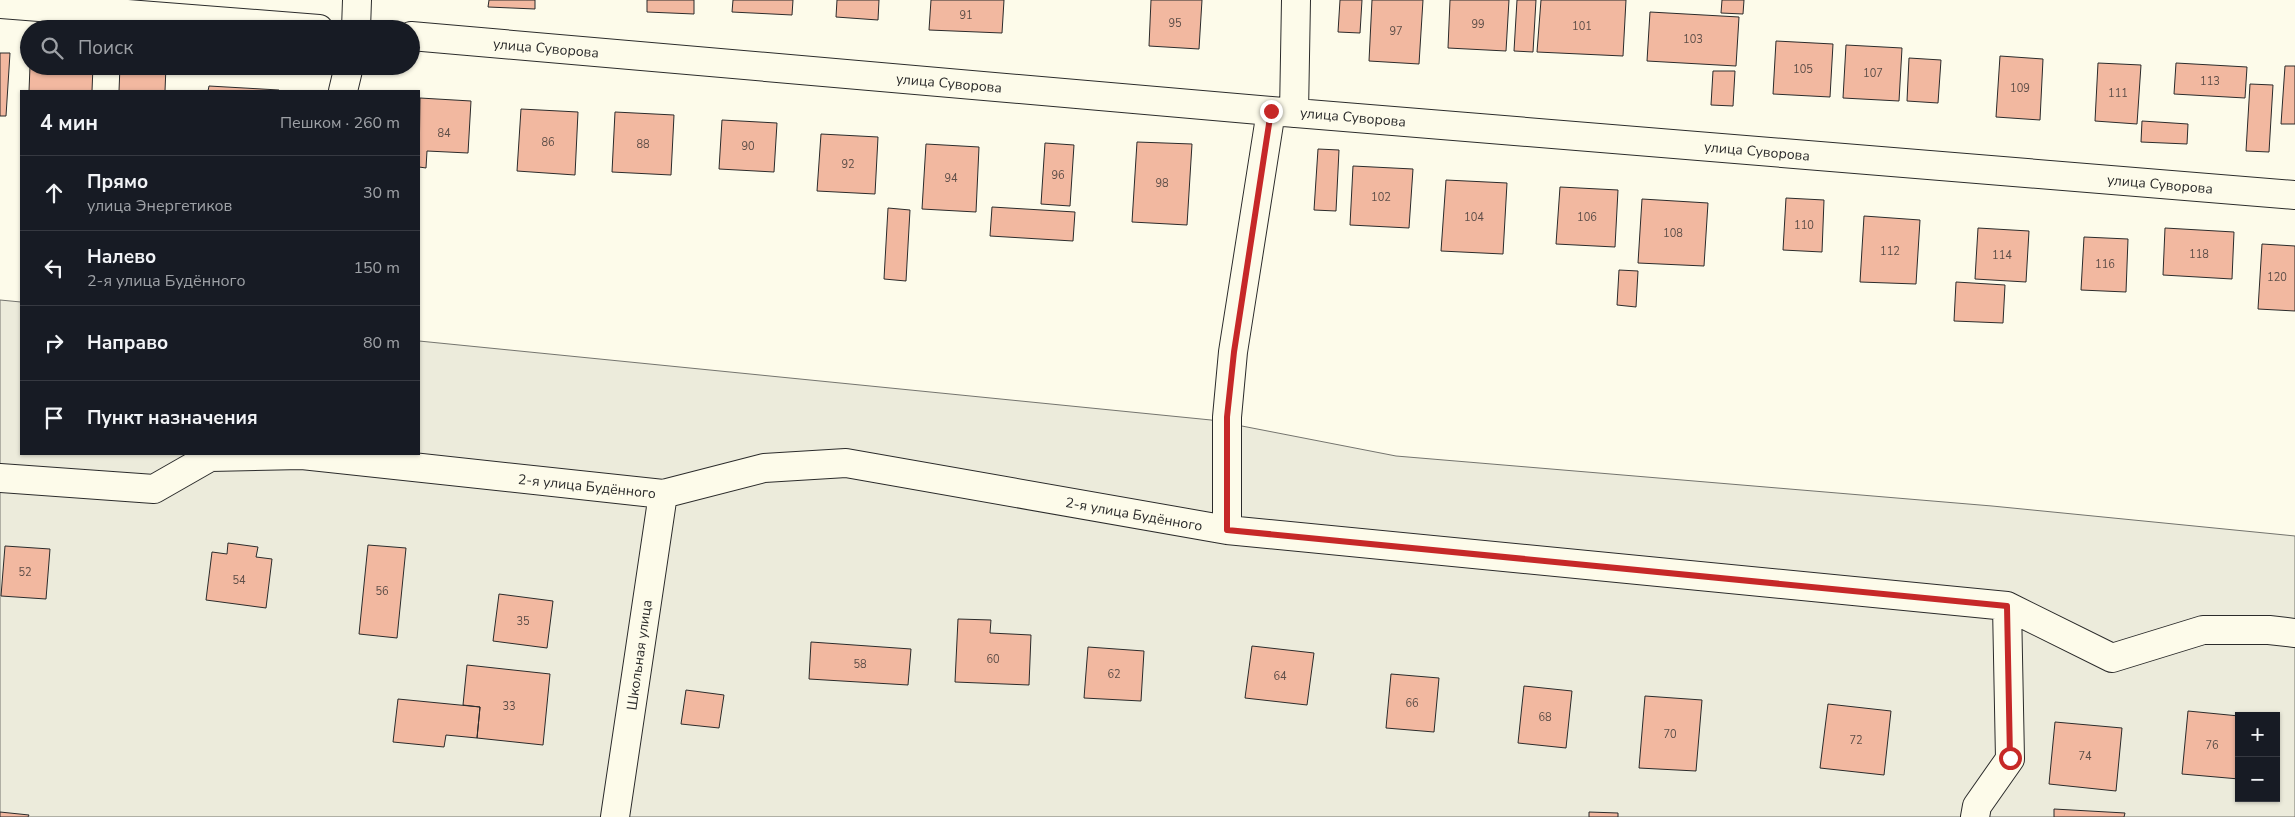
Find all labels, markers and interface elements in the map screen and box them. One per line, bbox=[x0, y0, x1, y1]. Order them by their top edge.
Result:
house number: 91 bbox=[959, 8, 973, 23]
house number: 95 bbox=[1168, 16, 1182, 31]
house number: 99 bbox=[1471, 17, 1485, 32]
house number: 101 bbox=[1572, 19, 1592, 34]
search box bbox=[20, 20, 420, 75]
house number: 97 bbox=[1389, 24, 1403, 39]
house number: 103 bbox=[1683, 32, 1703, 47]
icon: search bbox=[38, 34, 66, 62]
street label: улица Суворова bbox=[492, 34, 600, 63]
text: Поиск bbox=[78, 35, 133, 61]
house number: 105 bbox=[1793, 62, 1813, 77]
house number: 107 bbox=[1863, 66, 1883, 81]
street label: улица Суворова bbox=[895, 69, 1003, 98]
house number: 113 bbox=[2200, 74, 2220, 89]
house number: 109 bbox=[2010, 81, 2030, 96]
house number: 111 bbox=[2108, 86, 2128, 101]
route end bbox=[1260, 100, 1283, 123]
street label: улица Суворова bbox=[1299, 103, 1407, 132]
text: 4 мин bbox=[40, 109, 98, 137]
text: Пешком · 260 m bbox=[280, 112, 400, 134]
house number: 84 bbox=[437, 126, 451, 141]
house number: 86 bbox=[541, 135, 555, 150]
house number: 88 bbox=[636, 137, 650, 152]
street label: улица Суворова bbox=[1703, 137, 1811, 166]
house number: 90 bbox=[741, 139, 755, 154]
house number: 92 bbox=[841, 157, 855, 172]
house number: 96 bbox=[1051, 168, 1065, 183]
text: Прямо bbox=[87, 169, 148, 195]
street label: улица Суворова bbox=[2106, 170, 2214, 199]
house number: 94 bbox=[944, 171, 958, 186]
house number: 98 bbox=[1155, 176, 1169, 191]
icon: ahead bbox=[40, 179, 68, 207]
text: 30 m bbox=[363, 182, 400, 204]
house number: 102 bbox=[1371, 190, 1391, 205]
text: улица Энергетиков bbox=[87, 195, 232, 217]
house number: 104 bbox=[1464, 210, 1484, 225]
house number: 106 bbox=[1577, 210, 1597, 225]
house number: 110 bbox=[1794, 218, 1814, 233]
house number: 108 bbox=[1663, 226, 1683, 241]
text: Налево bbox=[87, 244, 156, 270]
house number: 112 bbox=[1880, 244, 1900, 259]
house number: 118 bbox=[2189, 247, 2209, 262]
house number: 114 bbox=[1992, 248, 2012, 263]
icon: left bbox=[40, 254, 68, 282]
text: 150 m bbox=[353, 257, 400, 279]
house number: 116 bbox=[2095, 257, 2115, 272]
text: 2-я улица Будённого bbox=[87, 270, 246, 292]
house number: 120 bbox=[2267, 270, 2287, 285]
icon: right bbox=[40, 329, 68, 357]
text: Направо bbox=[87, 330, 168, 356]
text: 80 m bbox=[363, 332, 400, 354]
icon: arrive bbox=[40, 404, 68, 432]
text: Пункт назначения bbox=[87, 405, 258, 431]
street label: 2-я улица Будённого bbox=[517, 470, 657, 503]
street label: 2-я улица Будённого bbox=[1064, 493, 1204, 536]
house number: 52 bbox=[18, 565, 32, 580]
house number: 54 bbox=[232, 573, 246, 588]
house number: 56 bbox=[375, 584, 389, 599]
street label: Школьная улица bbox=[622, 599, 657, 712]
house number: 35 bbox=[516, 614, 530, 629]
house number: 60 bbox=[986, 652, 1000, 667]
house number: 58 bbox=[853, 657, 867, 672]
house number: 62 bbox=[1107, 667, 1121, 682]
house number: 64 bbox=[1273, 669, 1287, 684]
house number: 66 bbox=[1405, 696, 1419, 711]
house number: 33 bbox=[502, 699, 516, 714]
house number: 68 bbox=[1538, 710, 1552, 725]
map controls bbox=[2235, 712, 2280, 802]
button: + bbox=[2235, 712, 2280, 757]
house number: 70 bbox=[1663, 727, 1677, 742]
house number: 72 bbox=[1849, 733, 1863, 748]
house number: 76 bbox=[2205, 738, 2219, 753]
route start bbox=[1999, 747, 2022, 770]
house number: 74 bbox=[2078, 749, 2092, 764]
button: − bbox=[2235, 757, 2280, 802]

